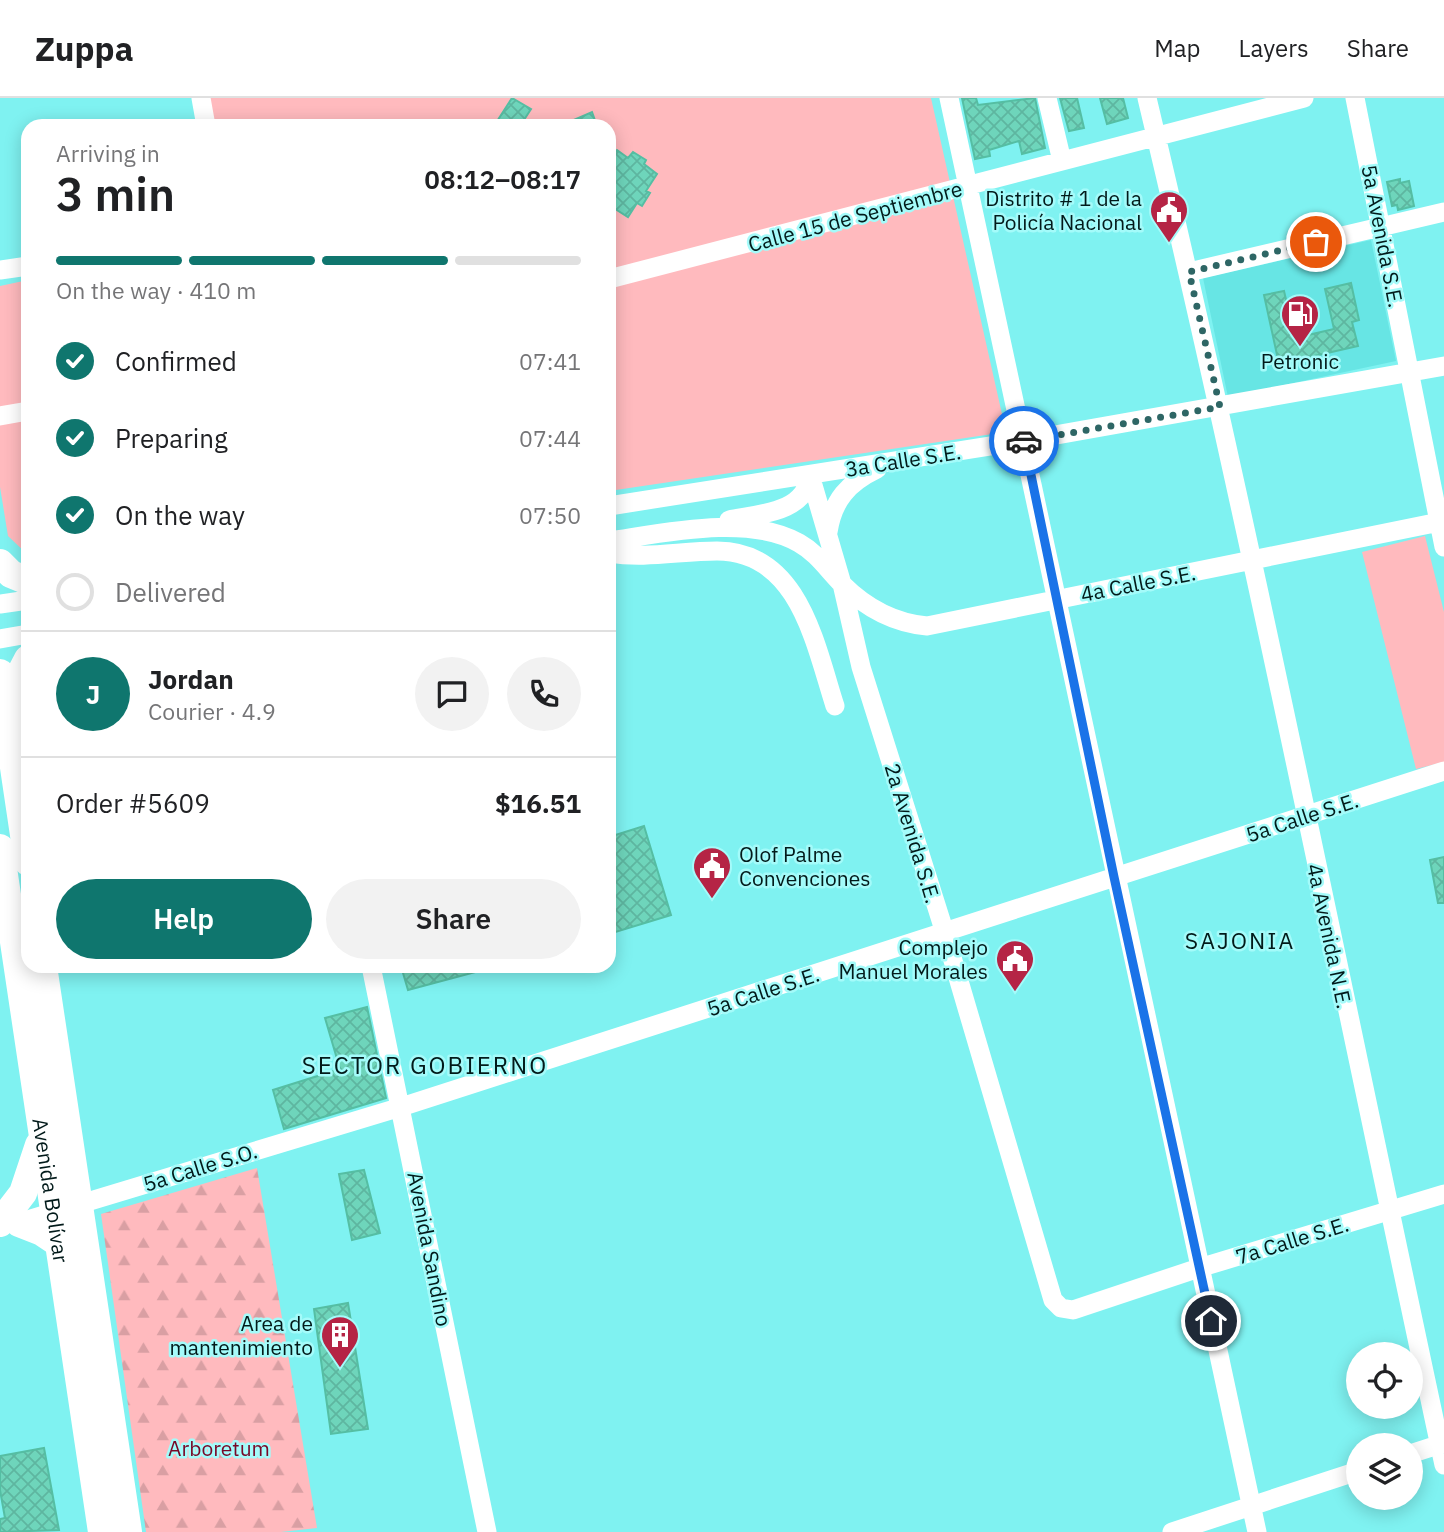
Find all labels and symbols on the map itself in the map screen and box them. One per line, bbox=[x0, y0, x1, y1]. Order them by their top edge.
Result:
street label: 5a Avenida S.E. bbox=[1355, 162, 1411, 310]
street label: Calle 15 de Septiembre bbox=[745, 174, 965, 258]
place label: Distrito # 1 de la Policía Nacional bbox=[985, 184, 1142, 236]
public building icon: Distrito # 1 de la Policía Nacional bbox=[1148, 189, 1190, 244]
pin bbox=[1286, 212, 1346, 272]
fuel station icon: Petronic bbox=[1279, 293, 1321, 348]
place label: Petronic bbox=[1261, 347, 1339, 375]
courier bbox=[989, 406, 1059, 476]
street label: 3a Calle S.E. bbox=[843, 437, 963, 483]
street label: 4a Calle S.E. bbox=[1078, 558, 1198, 608]
street label: 2a Avenida S.E. bbox=[878, 760, 948, 906]
street label: 5a Calle S.E. bbox=[1242, 786, 1362, 848]
place label: Olof Palme Convenciones bbox=[739, 840, 870, 892]
public building icon: Olof Palme Convenciones bbox=[691, 845, 733, 900]
street label: 4a Avenida N.E. bbox=[1301, 861, 1359, 1011]
district label: SAJONIA bbox=[1185, 925, 1295, 955]
place label: Complejo Manuel Morales bbox=[839, 933, 988, 985]
public building icon: Complejo Manuel Morales bbox=[994, 938, 1036, 993]
street label: 5a Calle S.E. bbox=[703, 960, 823, 1022]
district label: SECTOR GOBIERNO bbox=[302, 1049, 548, 1081]
street label: Avenida Bolívar bbox=[26, 1116, 76, 1265]
street label: 5a Calle S.O. bbox=[139, 1136, 261, 1198]
street label: Avenida Sandino bbox=[401, 1169, 459, 1329]
street label: 7a Calle S.E. bbox=[1232, 1210, 1352, 1270]
pin bbox=[1181, 1291, 1241, 1351]
place label: Area de mantenimiento bbox=[169, 1309, 313, 1361]
building icon: Area de mantenimiento bbox=[319, 1314, 361, 1369]
park label: Arboretum bbox=[168, 1434, 270, 1462]

